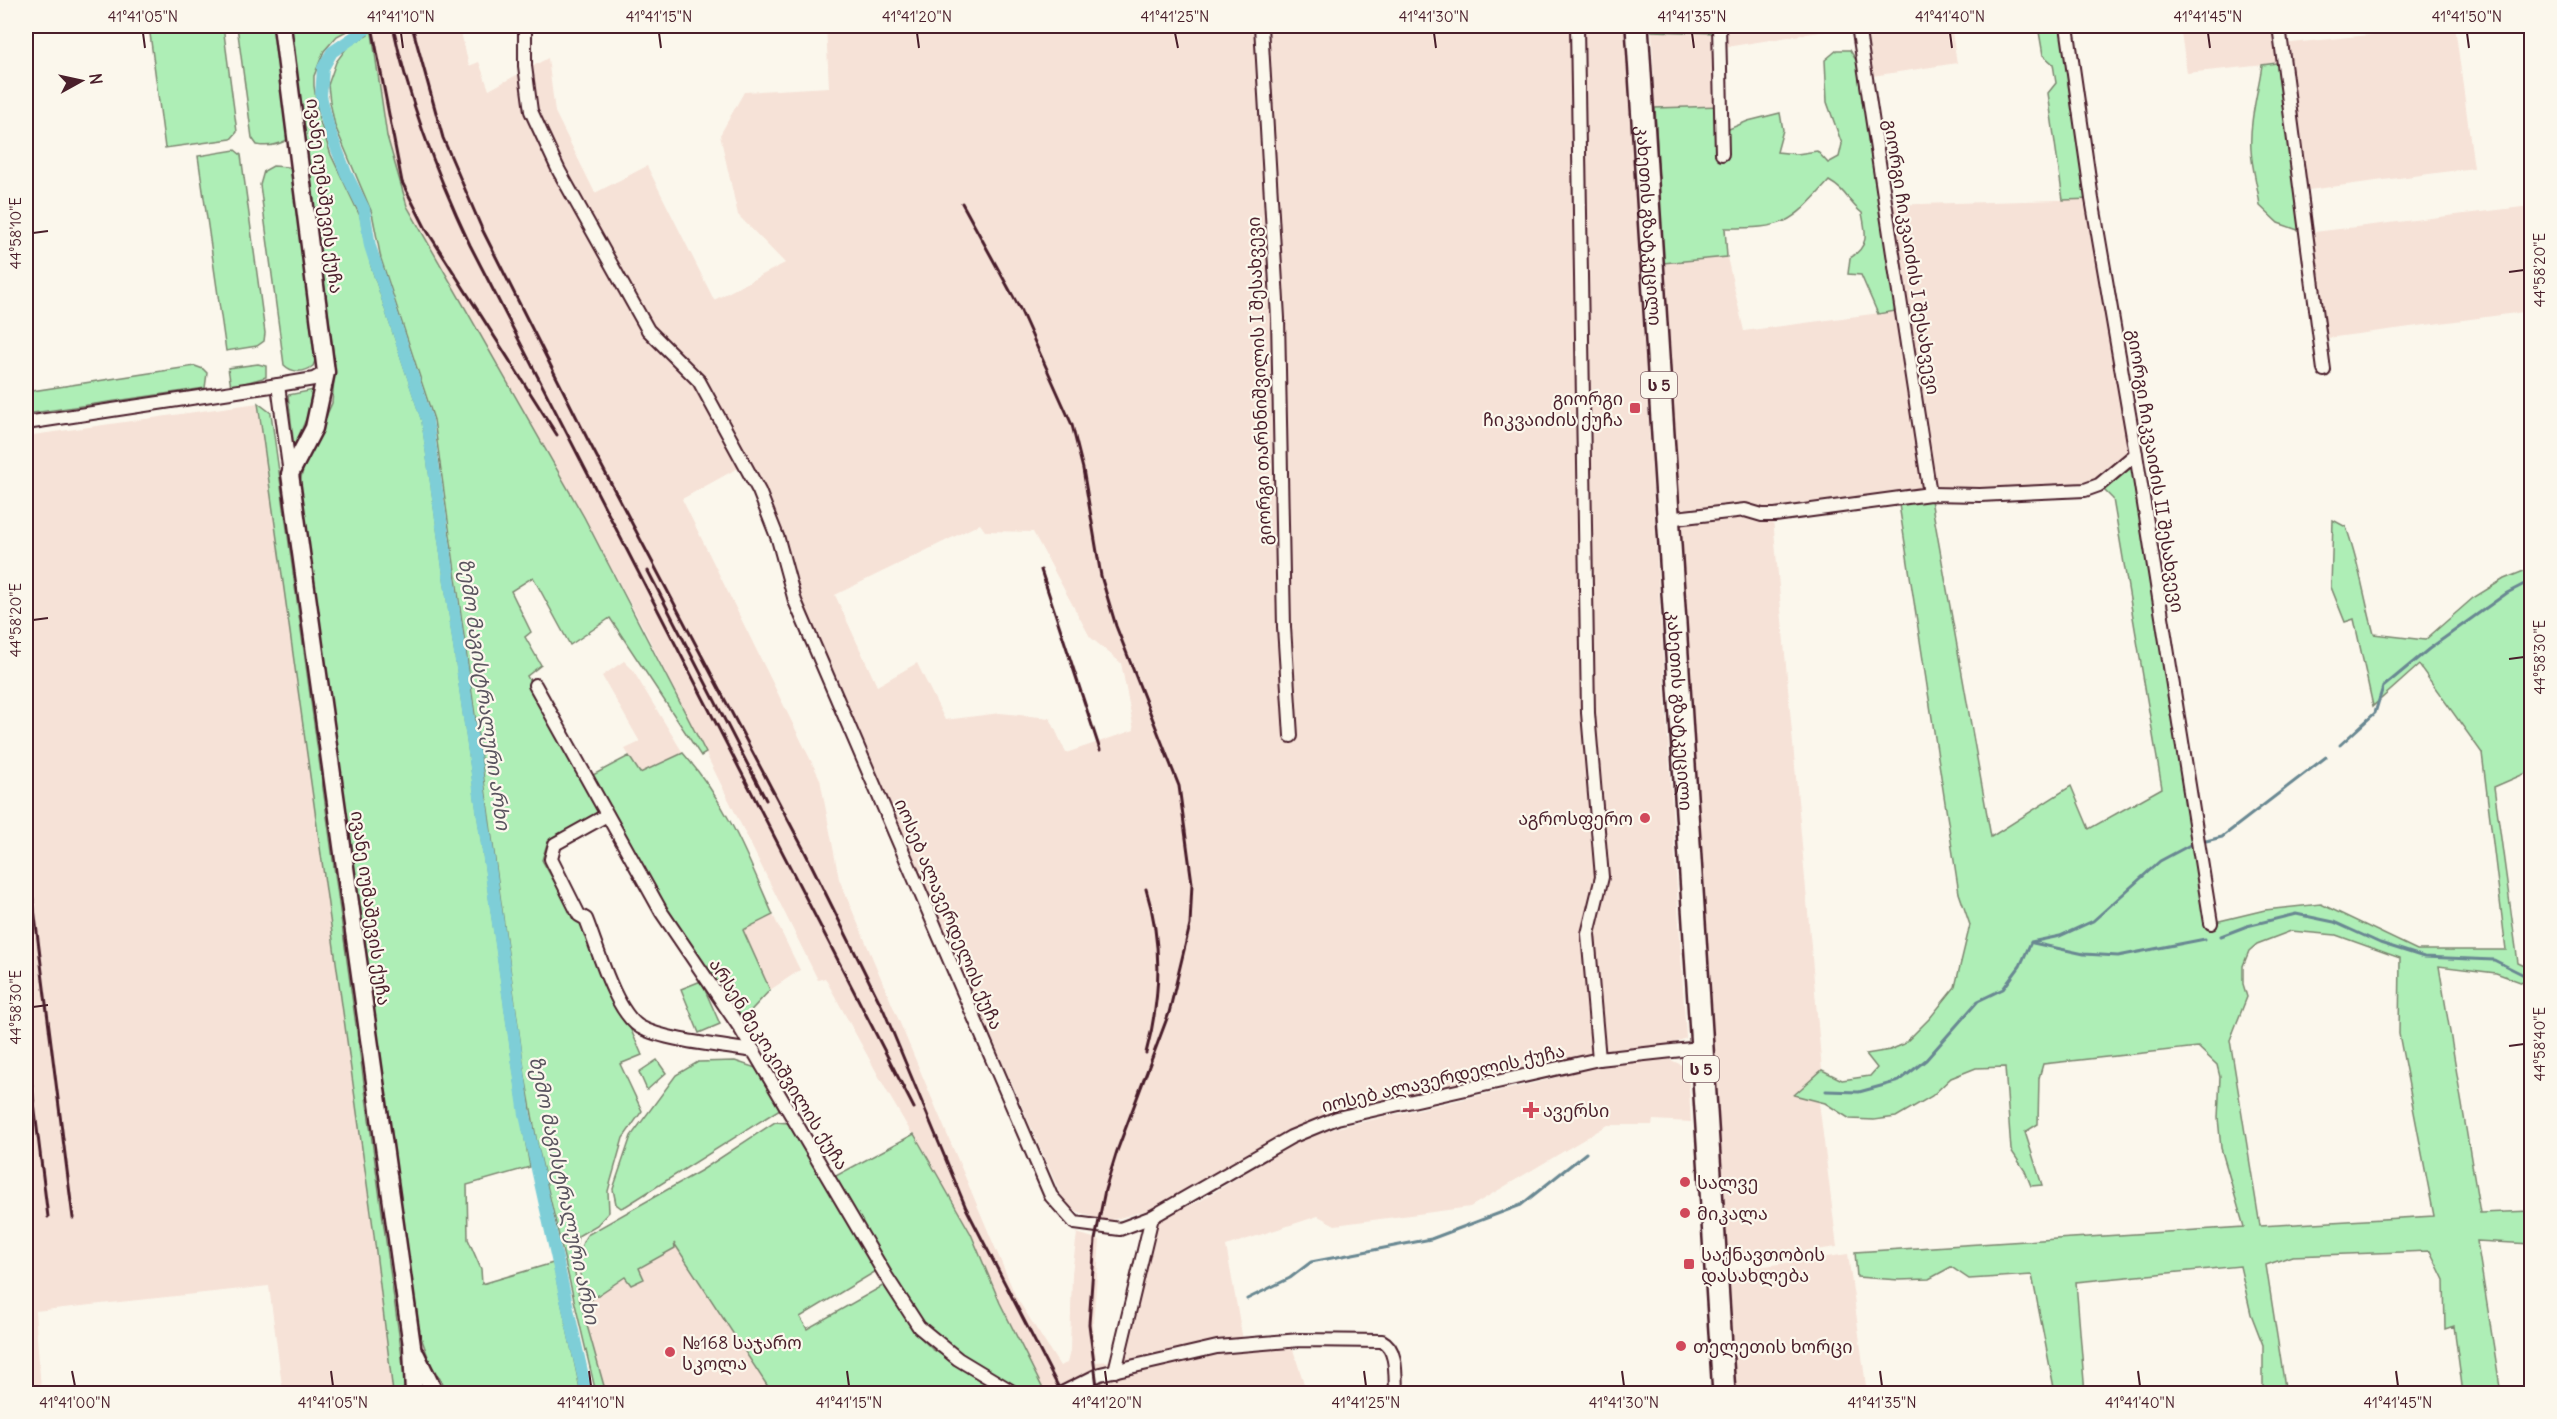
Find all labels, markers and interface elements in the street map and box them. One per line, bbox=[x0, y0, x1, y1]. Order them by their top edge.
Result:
text: 41°41'05"N bbox=[108, 7, 178, 26]
text: 41°41'10"N bbox=[367, 7, 435, 26]
text: 41°41'15"N bbox=[626, 7, 692, 26]
text: 41°41'20"N bbox=[882, 7, 952, 26]
text: 41°41'25"N bbox=[1141, 7, 1209, 26]
text: 41°41'30"N bbox=[1399, 7, 1469, 26]
text: 41°41'35"N bbox=[1657, 7, 1727, 26]
text: 41°41'40"N bbox=[1915, 7, 1985, 26]
text: 41°41'45"N bbox=[2174, 7, 2242, 26]
text: 41°41'50"N bbox=[2432, 7, 2502, 26]
north arrow bbox=[51, 51, 111, 111]
text: N bbox=[85, 72, 107, 86]
street label: ივანე იუმაშევის ქუჩა bbox=[302, 97, 348, 295]
street label: გიორგი ჩიკვაიძის I შესახვევი bbox=[1879, 118, 1945, 396]
street label: კახეთის გზატკეცილი bbox=[1632, 125, 1668, 326]
text: 44°58'10"E bbox=[6, 197, 25, 269]
street label: გიორგი თარხნიშვილის I შესახვევი bbox=[1242, 216, 1276, 546]
text: 44°58'20"E bbox=[2530, 233, 2549, 307]
street label: გიორგი ჩიკვაიძის II შესახვევი bbox=[2122, 328, 2190, 614]
road number: ს 5 bbox=[1641, 372, 1677, 398]
place label: გიორგი ჩიკვაიძის ქუჩა bbox=[1483, 387, 1623, 431]
marker: გიორგი ჩიკვაიძის ქუჩა bbox=[1628, 401, 1642, 415]
water label: ზემო მაგისტრალური არხი bbox=[454, 557, 517, 833]
text: 44°58'20"E bbox=[6, 583, 25, 657]
street label: კახეთის გზატკეცილი bbox=[1663, 610, 1698, 811]
text: 44°58'30"E bbox=[2530, 619, 2549, 694]
street label: იოსებ ალავერდელის ქუჩა bbox=[890, 795, 1008, 1033]
place label: აგროსფერო bbox=[1518, 807, 1633, 830]
street label: ივანე იუმაშევის ქუჩა bbox=[346, 809, 396, 1007]
marker: აგროსფერო bbox=[1638, 811, 1652, 825]
street label: არსენ მეკოკიშვილის ქუჩა bbox=[704, 954, 854, 1174]
text: 44°58'30"E bbox=[6, 969, 25, 1044]
text: 44°58'40"E bbox=[2530, 1007, 2549, 1081]
street label: იოსებ ალავერდელის ქუჩა bbox=[1319, 1039, 1567, 1117]
water label: ზემო მაგისტრალური არხი bbox=[524, 1054, 606, 1328]
road number: ს 5 bbox=[1683, 1056, 1719, 1082]
place label: ავერსი bbox=[1543, 1099, 1609, 1122]
marker: ავერსი bbox=[1524, 1103, 1538, 1117]
place label: სალვე bbox=[1697, 1171, 1758, 1194]
marker: სალვე bbox=[1678, 1175, 1692, 1189]
place label: მიკალა bbox=[1697, 1202, 1768, 1225]
marker: მიკალა bbox=[1678, 1206, 1692, 1220]
place label: საქნავთობის დასახლება bbox=[1701, 1243, 1825, 1287]
marker: საქნავთობის დასახლება bbox=[1682, 1257, 1696, 1271]
place label: №168 საჯარო სკოლა bbox=[682, 1331, 802, 1375]
place label: თელეთის ხორცი bbox=[1693, 1335, 1853, 1358]
marker: თელეთის ხორცი bbox=[1674, 1339, 1688, 1353]
marker: №168 საჯარო სკოლა bbox=[663, 1345, 677, 1359]
text: 41°41'00"N bbox=[39, 1393, 111, 1412]
text: 41°41'05"N bbox=[298, 1393, 368, 1412]
text: 41°41'10"N bbox=[557, 1393, 625, 1412]
text: 41°41'15"N bbox=[816, 1393, 882, 1412]
text: 41°41'20"N bbox=[1072, 1393, 1142, 1412]
text: 41°41'25"N bbox=[1332, 1393, 1400, 1412]
text: 41°41'30"N bbox=[1589, 1393, 1659, 1412]
text: 41°41'35"N bbox=[1847, 1393, 1917, 1412]
text: 41°41'40"N bbox=[2105, 1393, 2175, 1412]
text: 41°41'45"N bbox=[2364, 1393, 2432, 1412]

